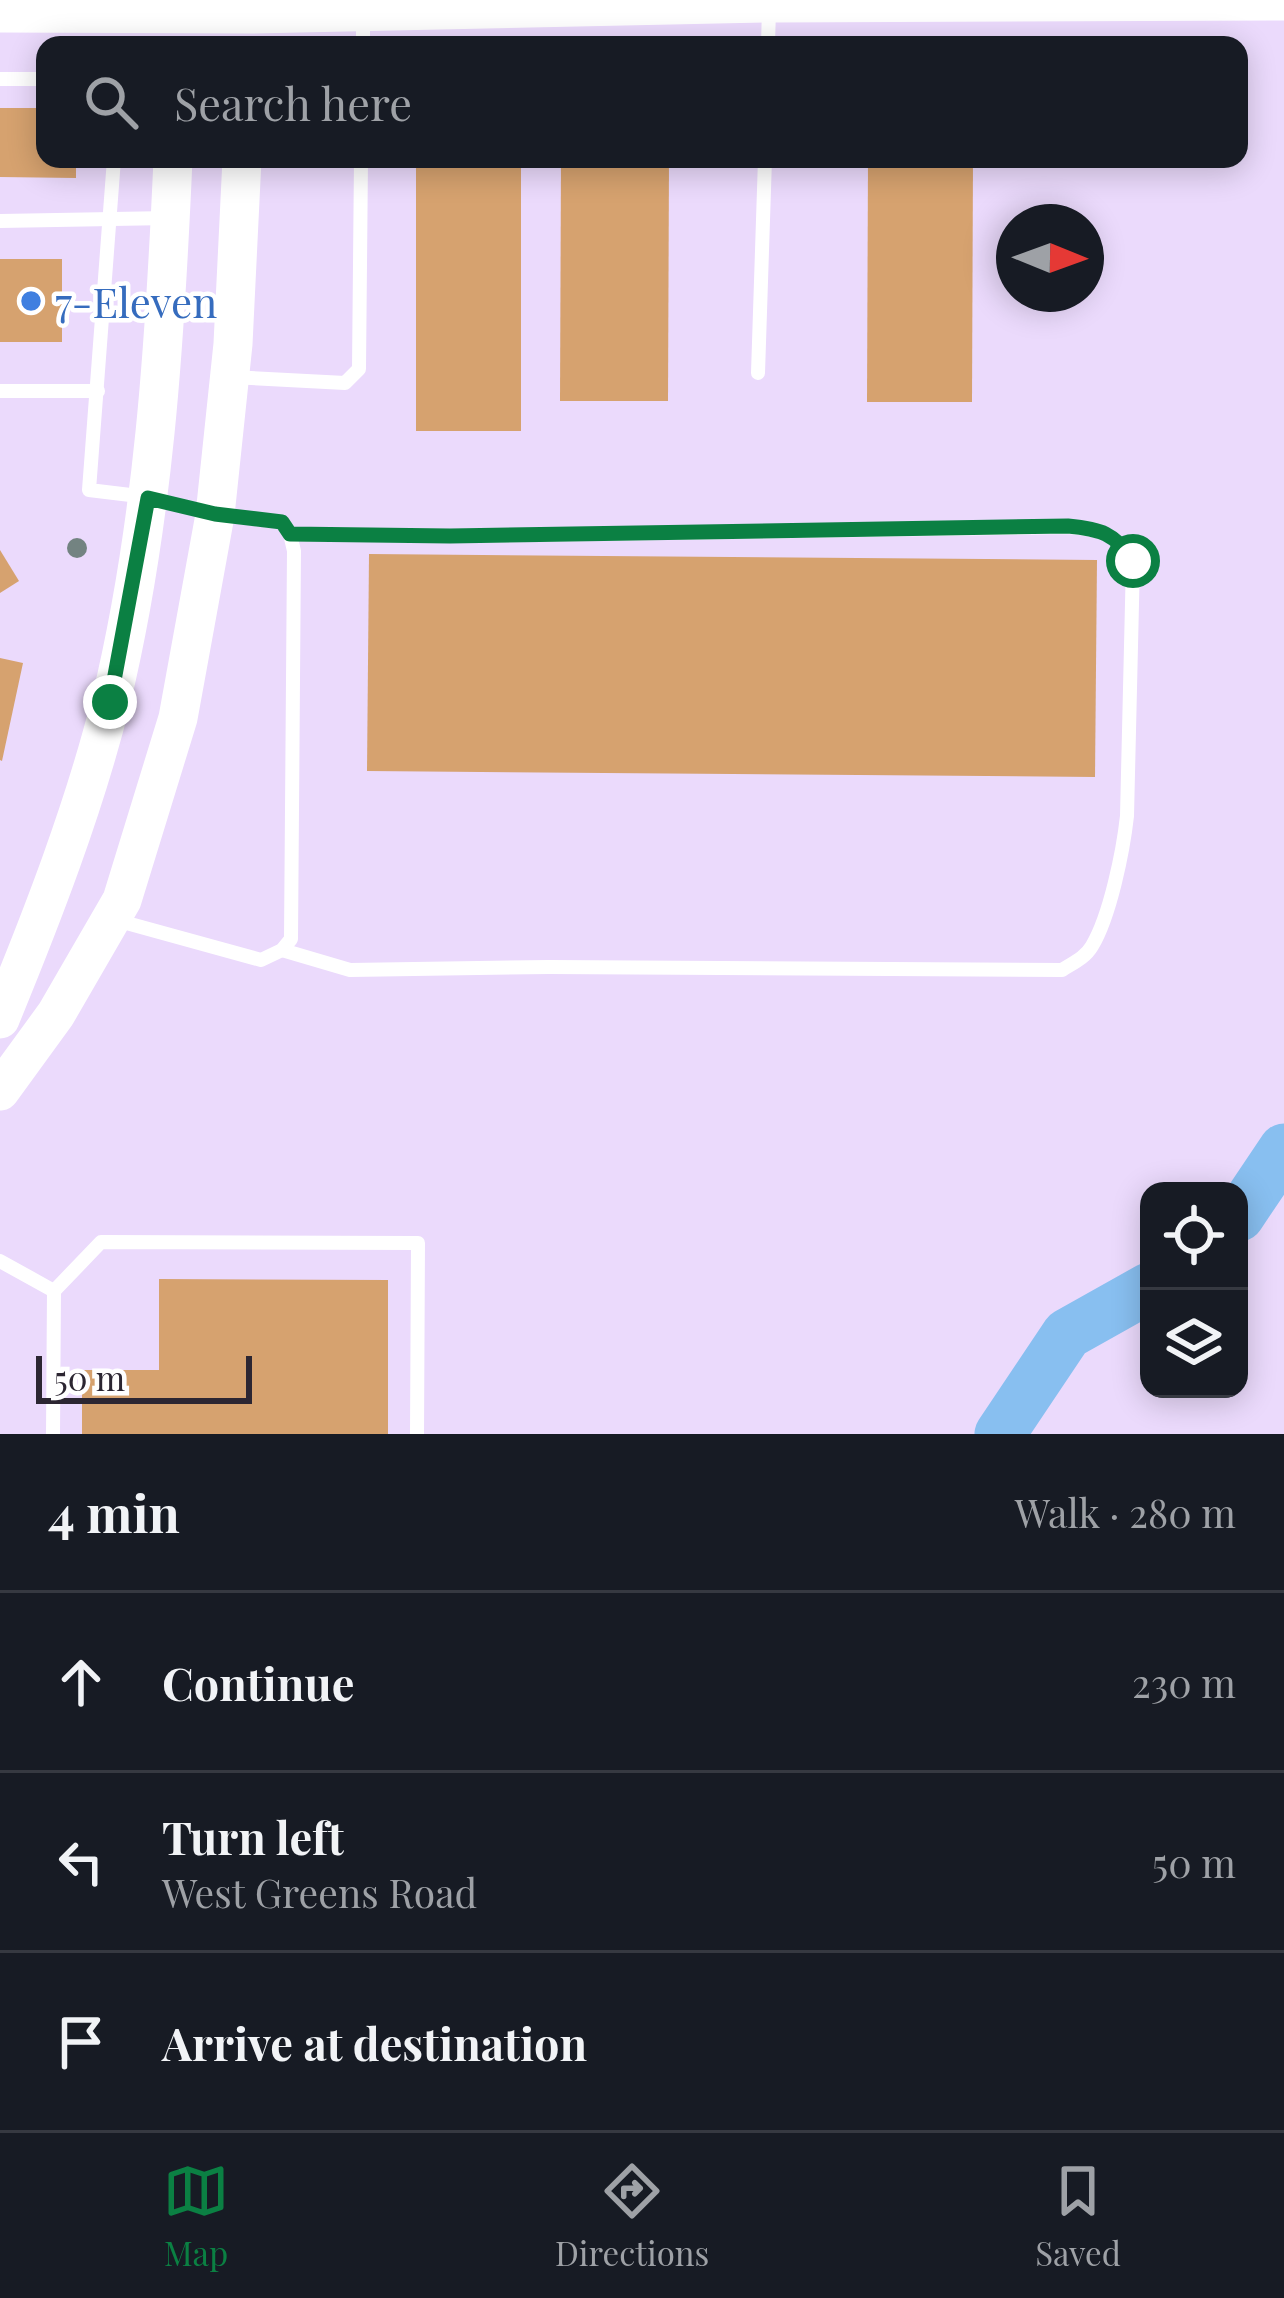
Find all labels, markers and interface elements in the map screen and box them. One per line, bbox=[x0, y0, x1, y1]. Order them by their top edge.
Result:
search box bbox=[36, 36, 1248, 168]
icon: search bbox=[78, 69, 144, 135]
text: Search here bbox=[174, 72, 412, 132]
north arrow bbox=[996, 204, 1104, 312]
place label: 7-Eleven bbox=[55, 273, 217, 329]
marker: 7-Eleven bbox=[18, 288, 44, 314]
route start bbox=[1106, 534, 1160, 588]
route end bbox=[83, 675, 137, 729]
map controls bbox=[1140, 1182, 1248, 1398]
button: locate bbox=[1140, 1182, 1248, 1290]
button: layers bbox=[1140, 1290, 1248, 1398]
scale bar bbox=[36, 1350, 252, 1403]
text: 50 m bbox=[54, 1355, 125, 1399]
text: 4 min bbox=[48, 1478, 180, 1546]
text: Walk · 280 m bbox=[1015, 1486, 1236, 1538]
icon: ahead bbox=[48, 1649, 114, 1715]
text: Continue bbox=[162, 1652, 354, 1712]
text: 230 m bbox=[1132, 1656, 1236, 1708]
text: Turn left bbox=[162, 1806, 344, 1866]
icon: left bbox=[48, 1829, 114, 1895]
text: 50 m bbox=[1152, 1836, 1236, 1888]
text: West Greens Road bbox=[162, 1866, 477, 1918]
icon: arrive bbox=[48, 2009, 114, 2075]
text: Arrive at destination bbox=[162, 2012, 587, 2072]
tab: Map bbox=[163, 2158, 229, 2274]
tab: Directions bbox=[555, 2158, 709, 2274]
tab: Saved bbox=[1035, 2158, 1121, 2274]

